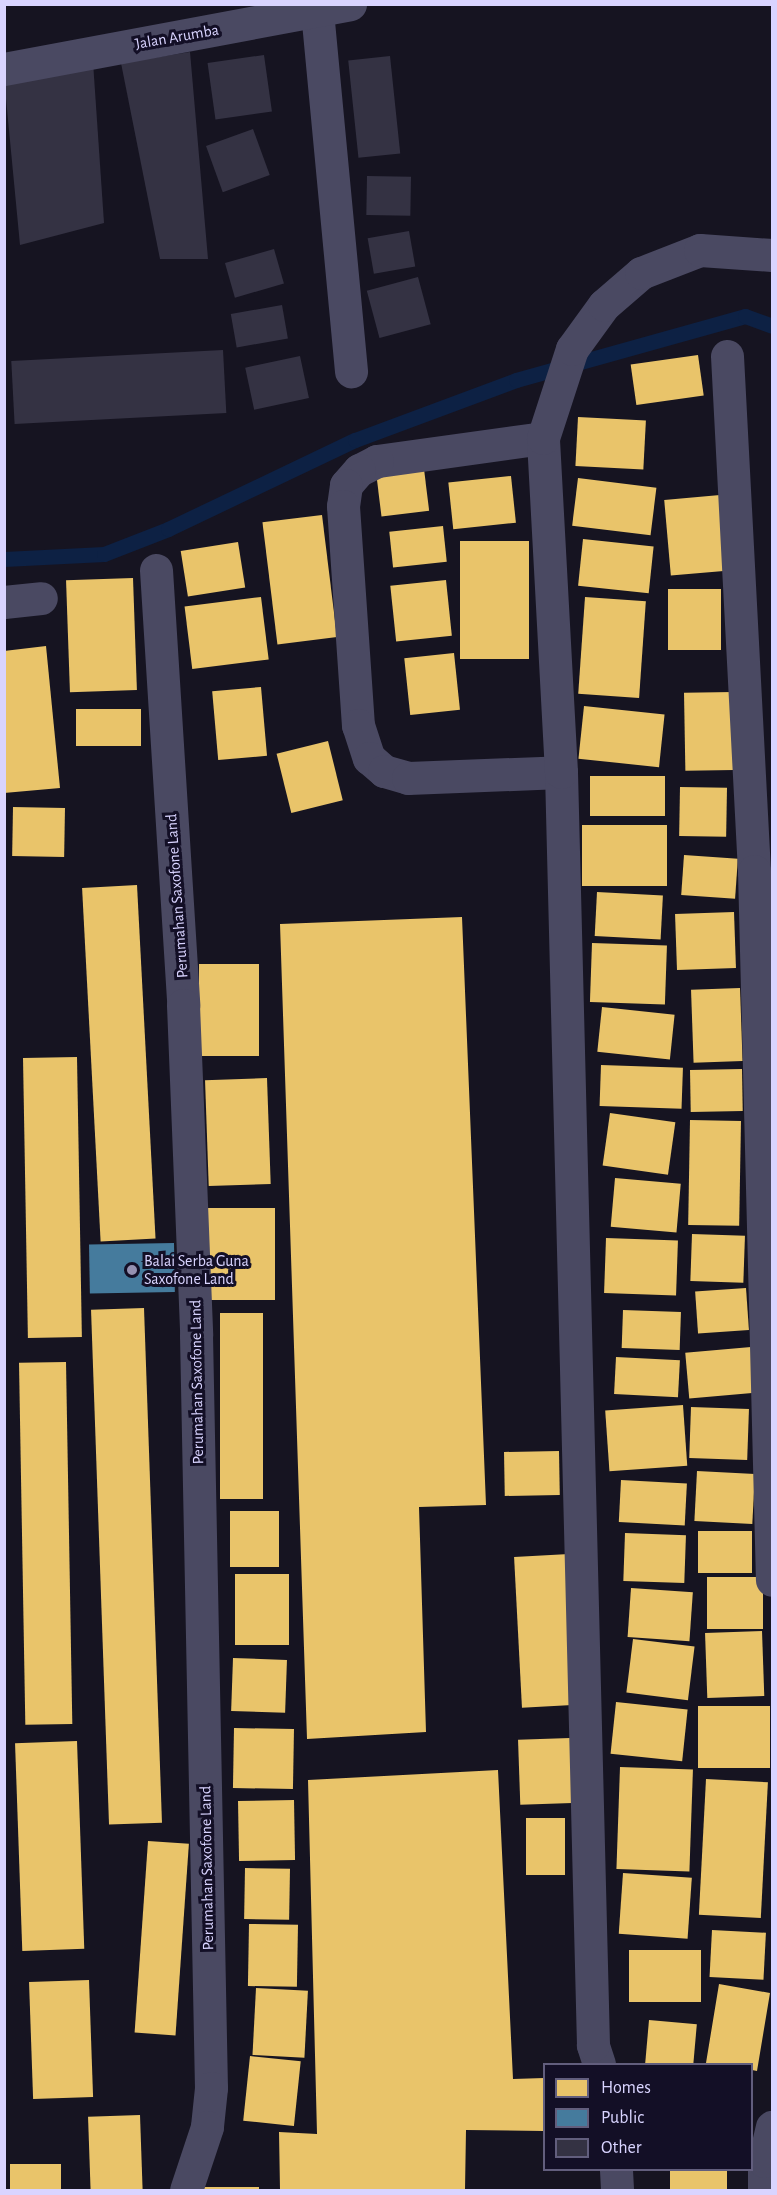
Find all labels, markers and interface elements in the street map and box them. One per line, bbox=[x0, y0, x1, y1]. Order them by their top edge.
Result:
street label: Jalan Arumba bbox=[134, 20, 220, 54]
street label: Perumahan Saxofone Land bbox=[162, 813, 192, 979]
place label: Balai Serba Guna Saxofone Land bbox=[144, 1251, 249, 1289]
marker: Balai Serba Guna Saxofone Land bbox=[125, 1263, 139, 1277]
street label: Perumahan Saxofone Land bbox=[186, 1300, 208, 1464]
street label: Perumahan Saxofone Land bbox=[196, 1786, 218, 1950]
legend bbox=[543, 2063, 753, 2171]
text: Homes bbox=[601, 2079, 651, 2097]
text: Public bbox=[601, 2109, 644, 2127]
text: Other bbox=[601, 2139, 642, 2157]

